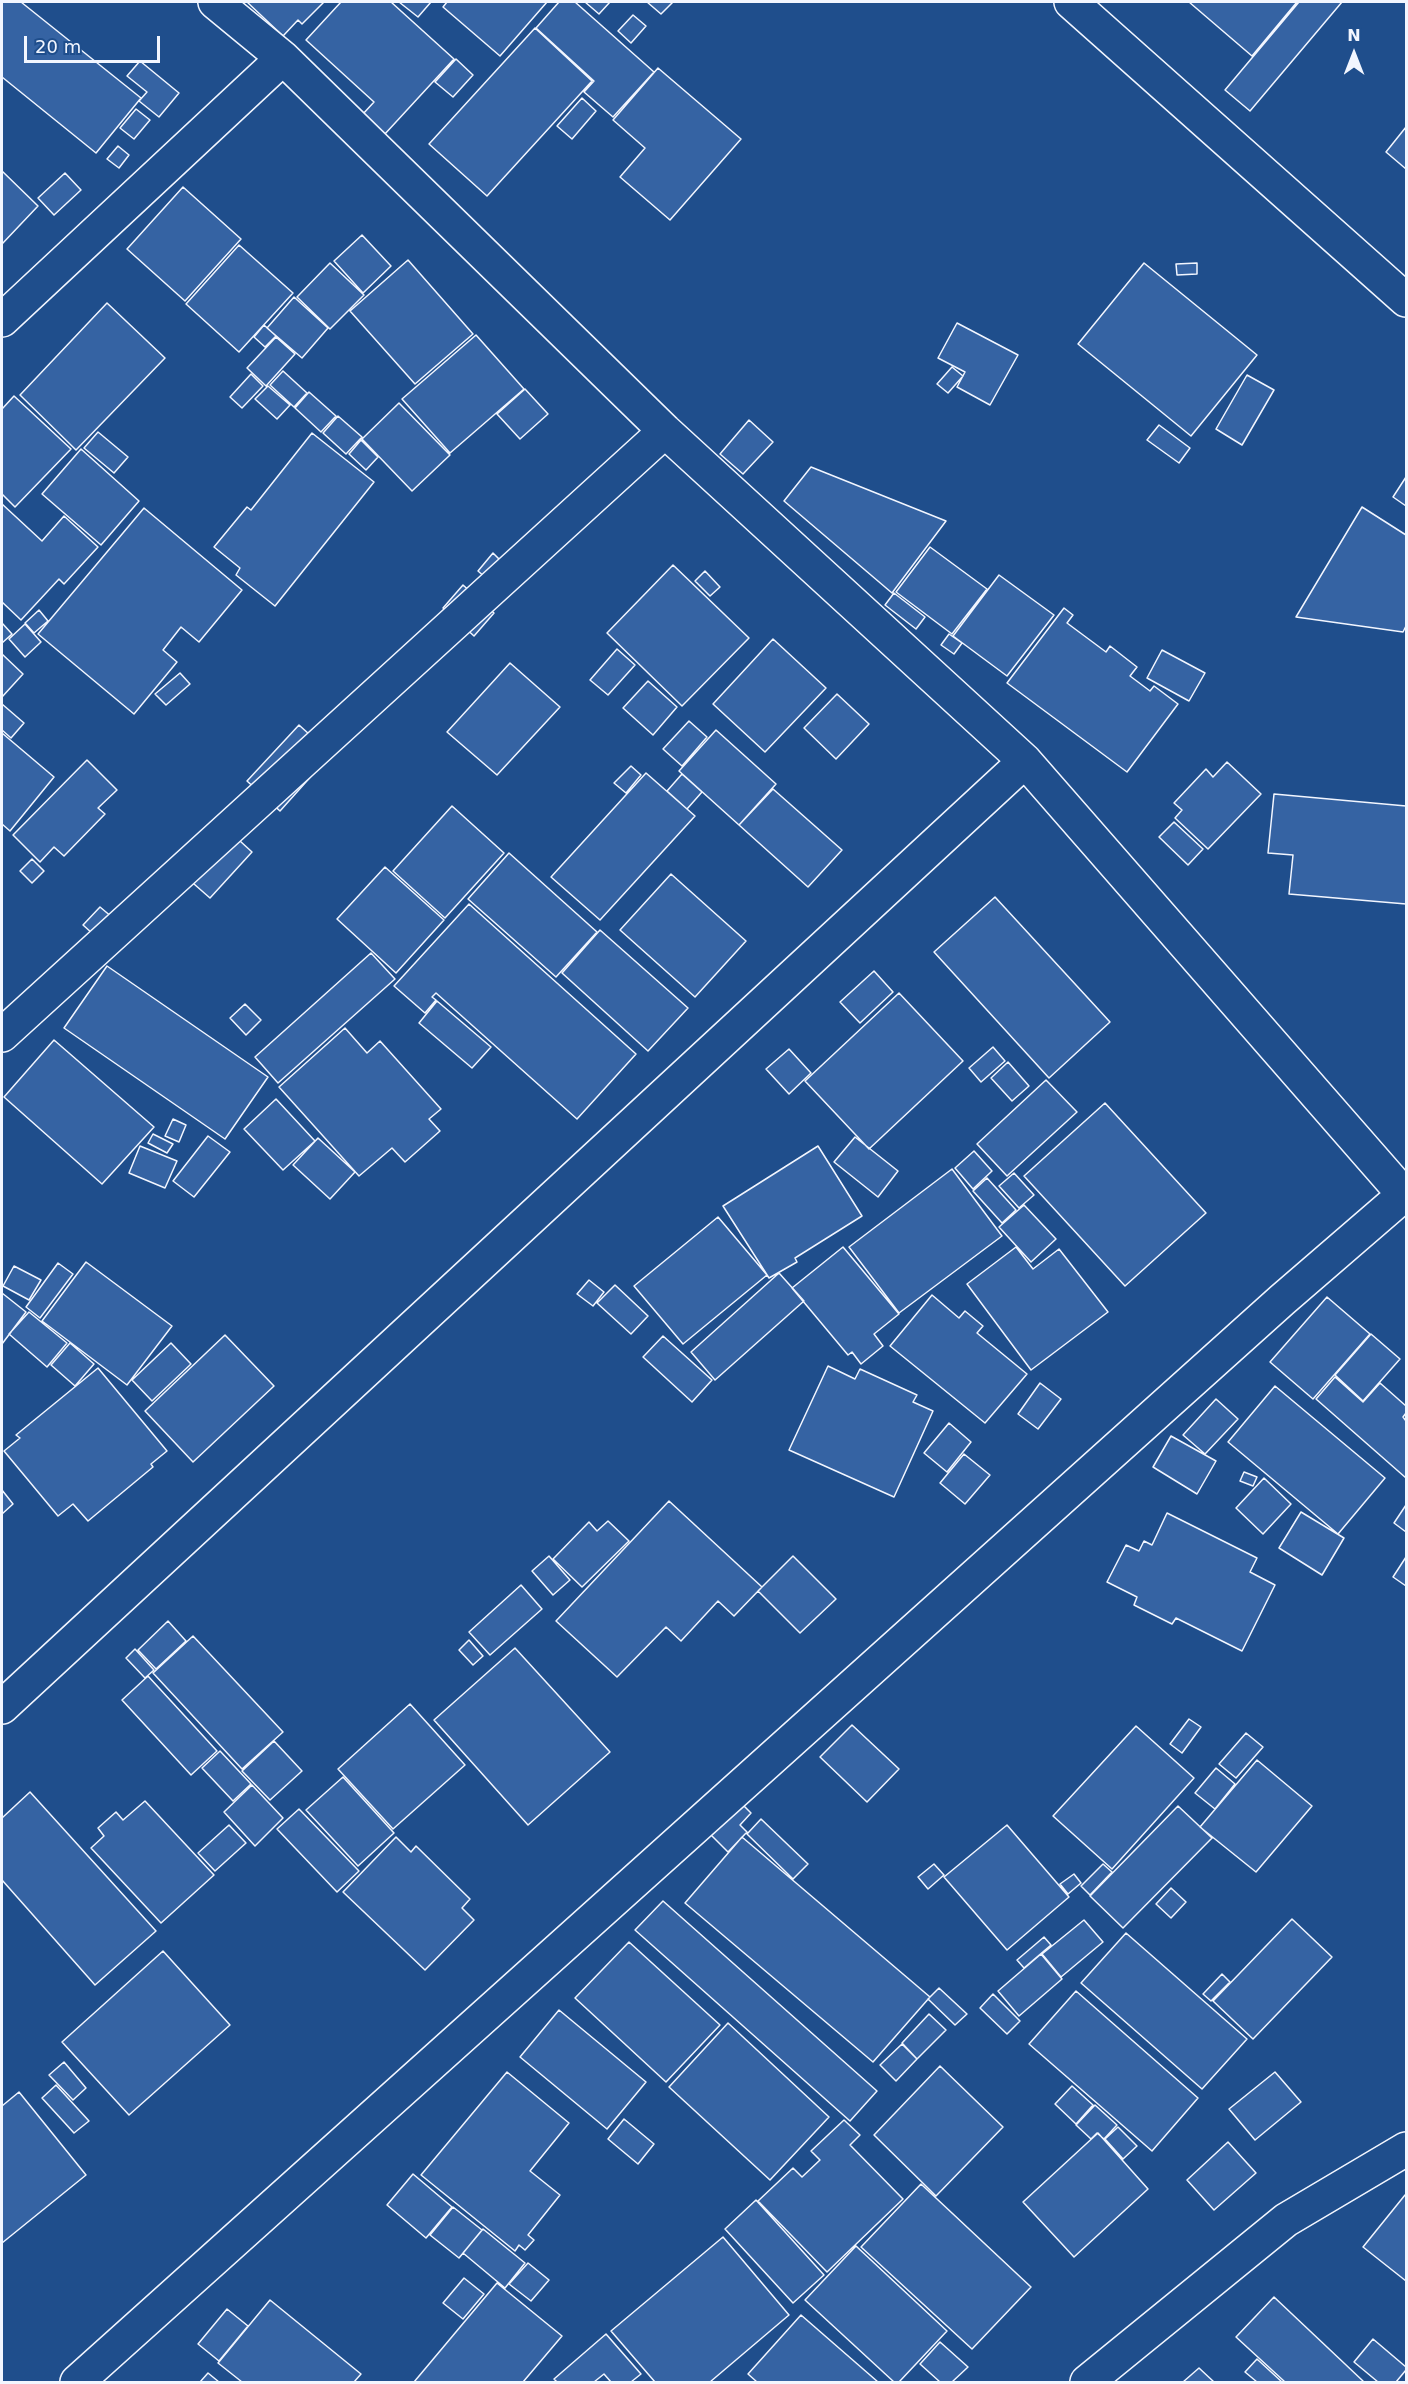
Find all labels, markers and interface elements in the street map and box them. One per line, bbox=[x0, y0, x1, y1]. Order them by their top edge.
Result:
scale bar bbox=[27, 24, 164, 62]
north arrow bbox=[1324, 24, 1384, 84]
text: N bbox=[1347, 26, 1361, 45]
text: 20 m bbox=[35, 36, 81, 57]

